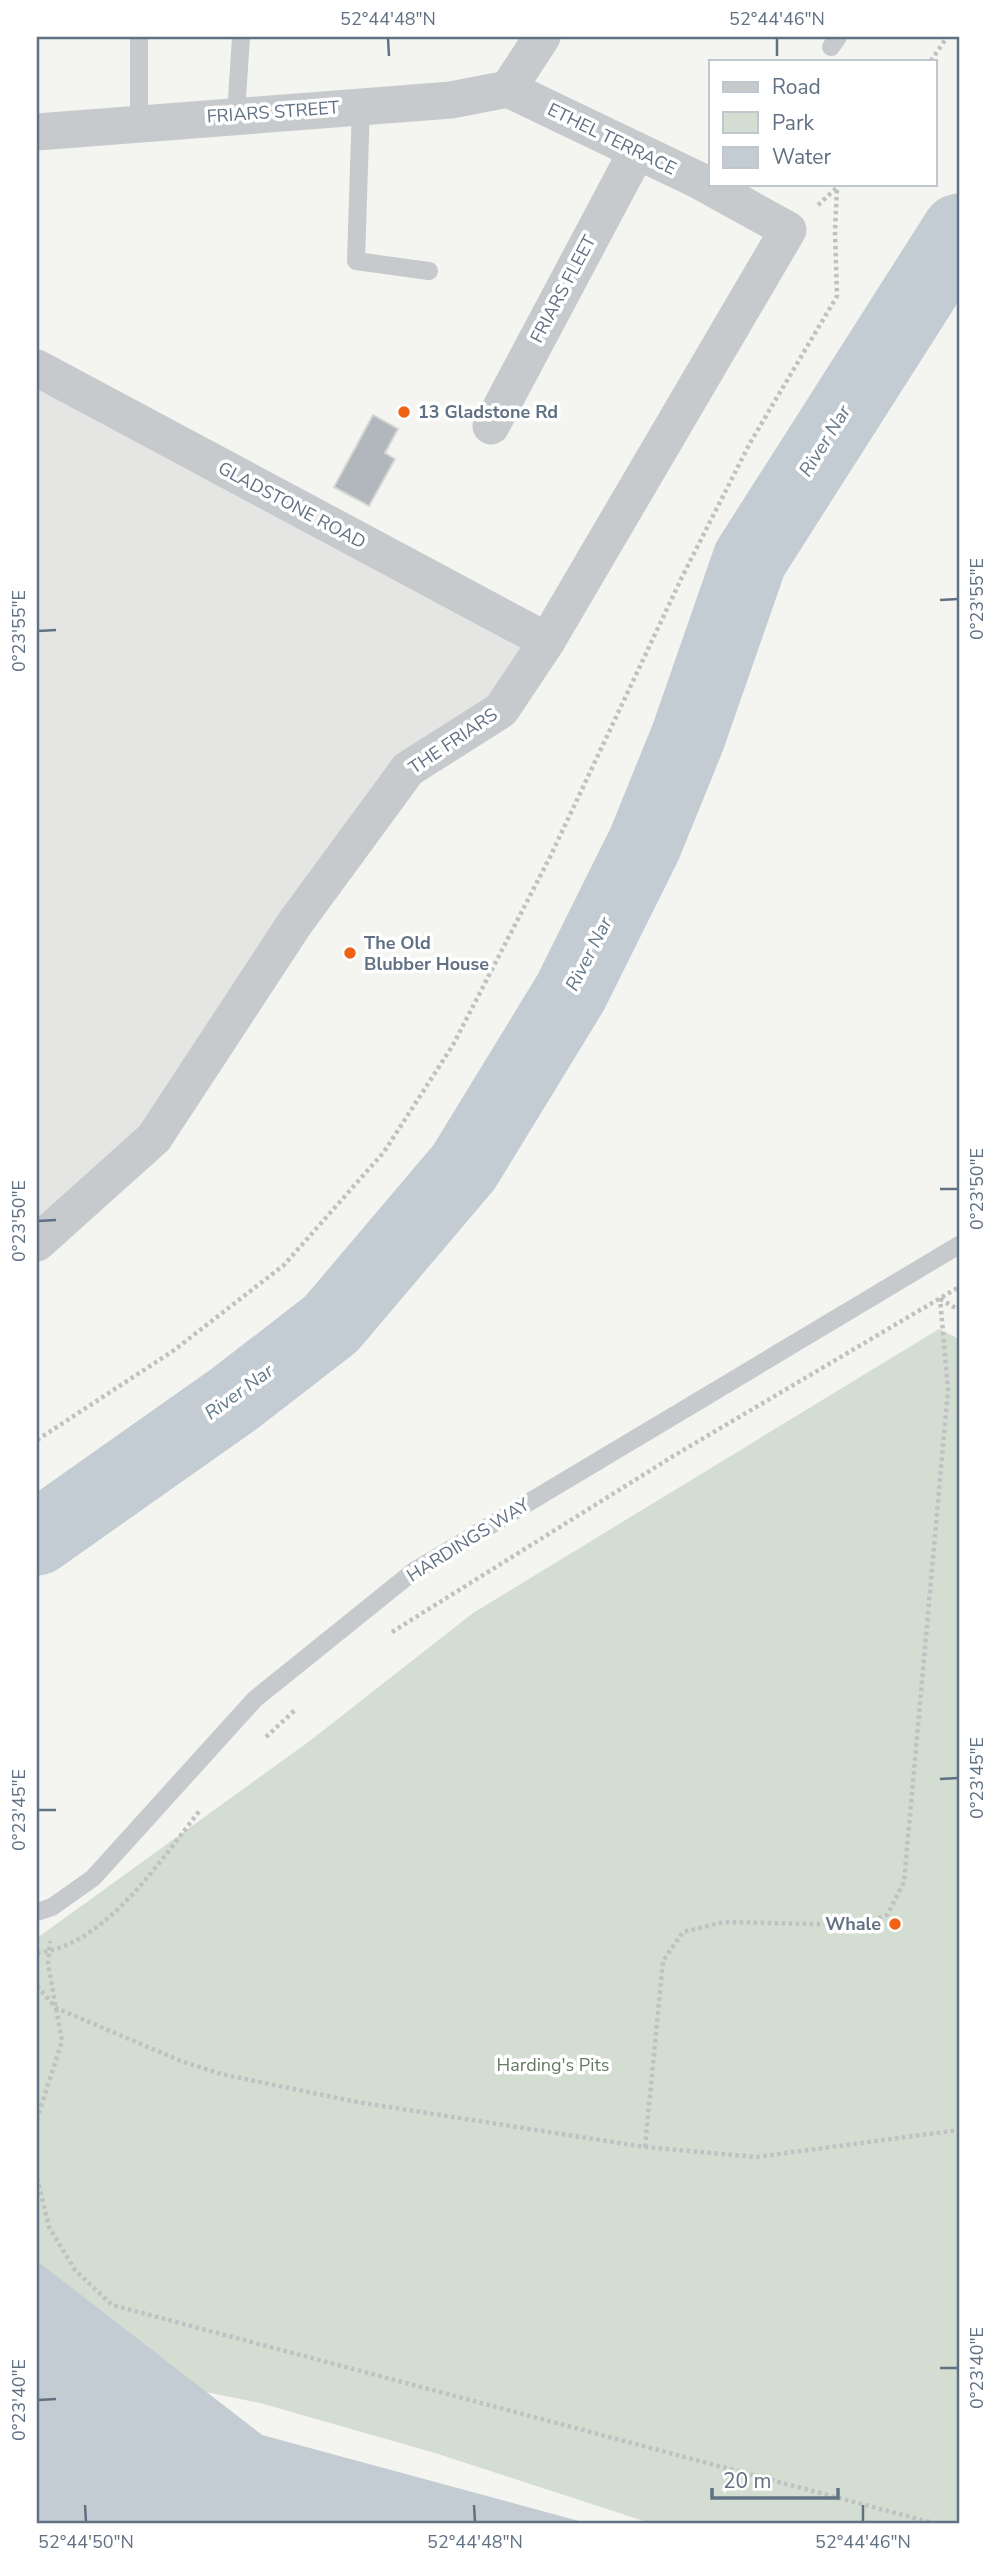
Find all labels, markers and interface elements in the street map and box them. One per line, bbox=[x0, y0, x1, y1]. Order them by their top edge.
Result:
text: 52°44'48"N bbox=[340, 7, 436, 31]
text: 52°44'46"N bbox=[729, 7, 825, 31]
legend bbox=[709, 60, 936, 186]
text: Road bbox=[772, 73, 821, 101]
street label: FRIARS STREET bbox=[206, 95, 340, 129]
street label: ETHEL TERRACE bbox=[544, 97, 680, 181]
text: Park bbox=[772, 109, 814, 137]
text: Water bbox=[772, 143, 831, 171]
street label: FRIARS FLEET bbox=[525, 231, 602, 347]
water label: River Nar bbox=[793, 399, 858, 482]
place label: 13 Gladstone Rd bbox=[418, 400, 558, 424]
marker: 13 Gladstone Rd bbox=[396, 404, 412, 420]
street label: GLADSTONE ROAD bbox=[214, 456, 370, 554]
text: 0°23'55"E bbox=[965, 558, 989, 640]
text: 0°23'55"E bbox=[7, 590, 31, 672]
street label: THE FRIARS bbox=[404, 702, 502, 780]
water label: River Nar bbox=[559, 912, 619, 995]
place label: The Old Blubber House bbox=[364, 931, 489, 976]
marker: The Old Blubber House bbox=[342, 945, 358, 961]
text: 0°23'50"E bbox=[965, 1148, 989, 1230]
text: 0°23'50"E bbox=[7, 1180, 31, 1262]
water label: River Nar bbox=[199, 1357, 280, 1426]
street label: HARDINGS WAY bbox=[402, 1492, 534, 1587]
text: 0°23'45"E bbox=[965, 1737, 989, 1819]
text: 0°23'45"E bbox=[7, 1769, 31, 1851]
place label: Whale bbox=[825, 1912, 881, 1936]
marker: Whale bbox=[887, 1916, 903, 1932]
park label: Harding's Pits bbox=[497, 2053, 609, 2077]
text: 0°23'40"E bbox=[965, 2327, 989, 2409]
text: 0°23'40"E bbox=[7, 2359, 31, 2441]
scale bar bbox=[712, 2456, 838, 2500]
text: 20 m bbox=[723, 2467, 772, 2495]
text: 52°44'50"N bbox=[38, 2530, 134, 2554]
text: 52°44'48"N bbox=[427, 2530, 523, 2554]
text: 52°44'46"N bbox=[815, 2530, 911, 2554]

